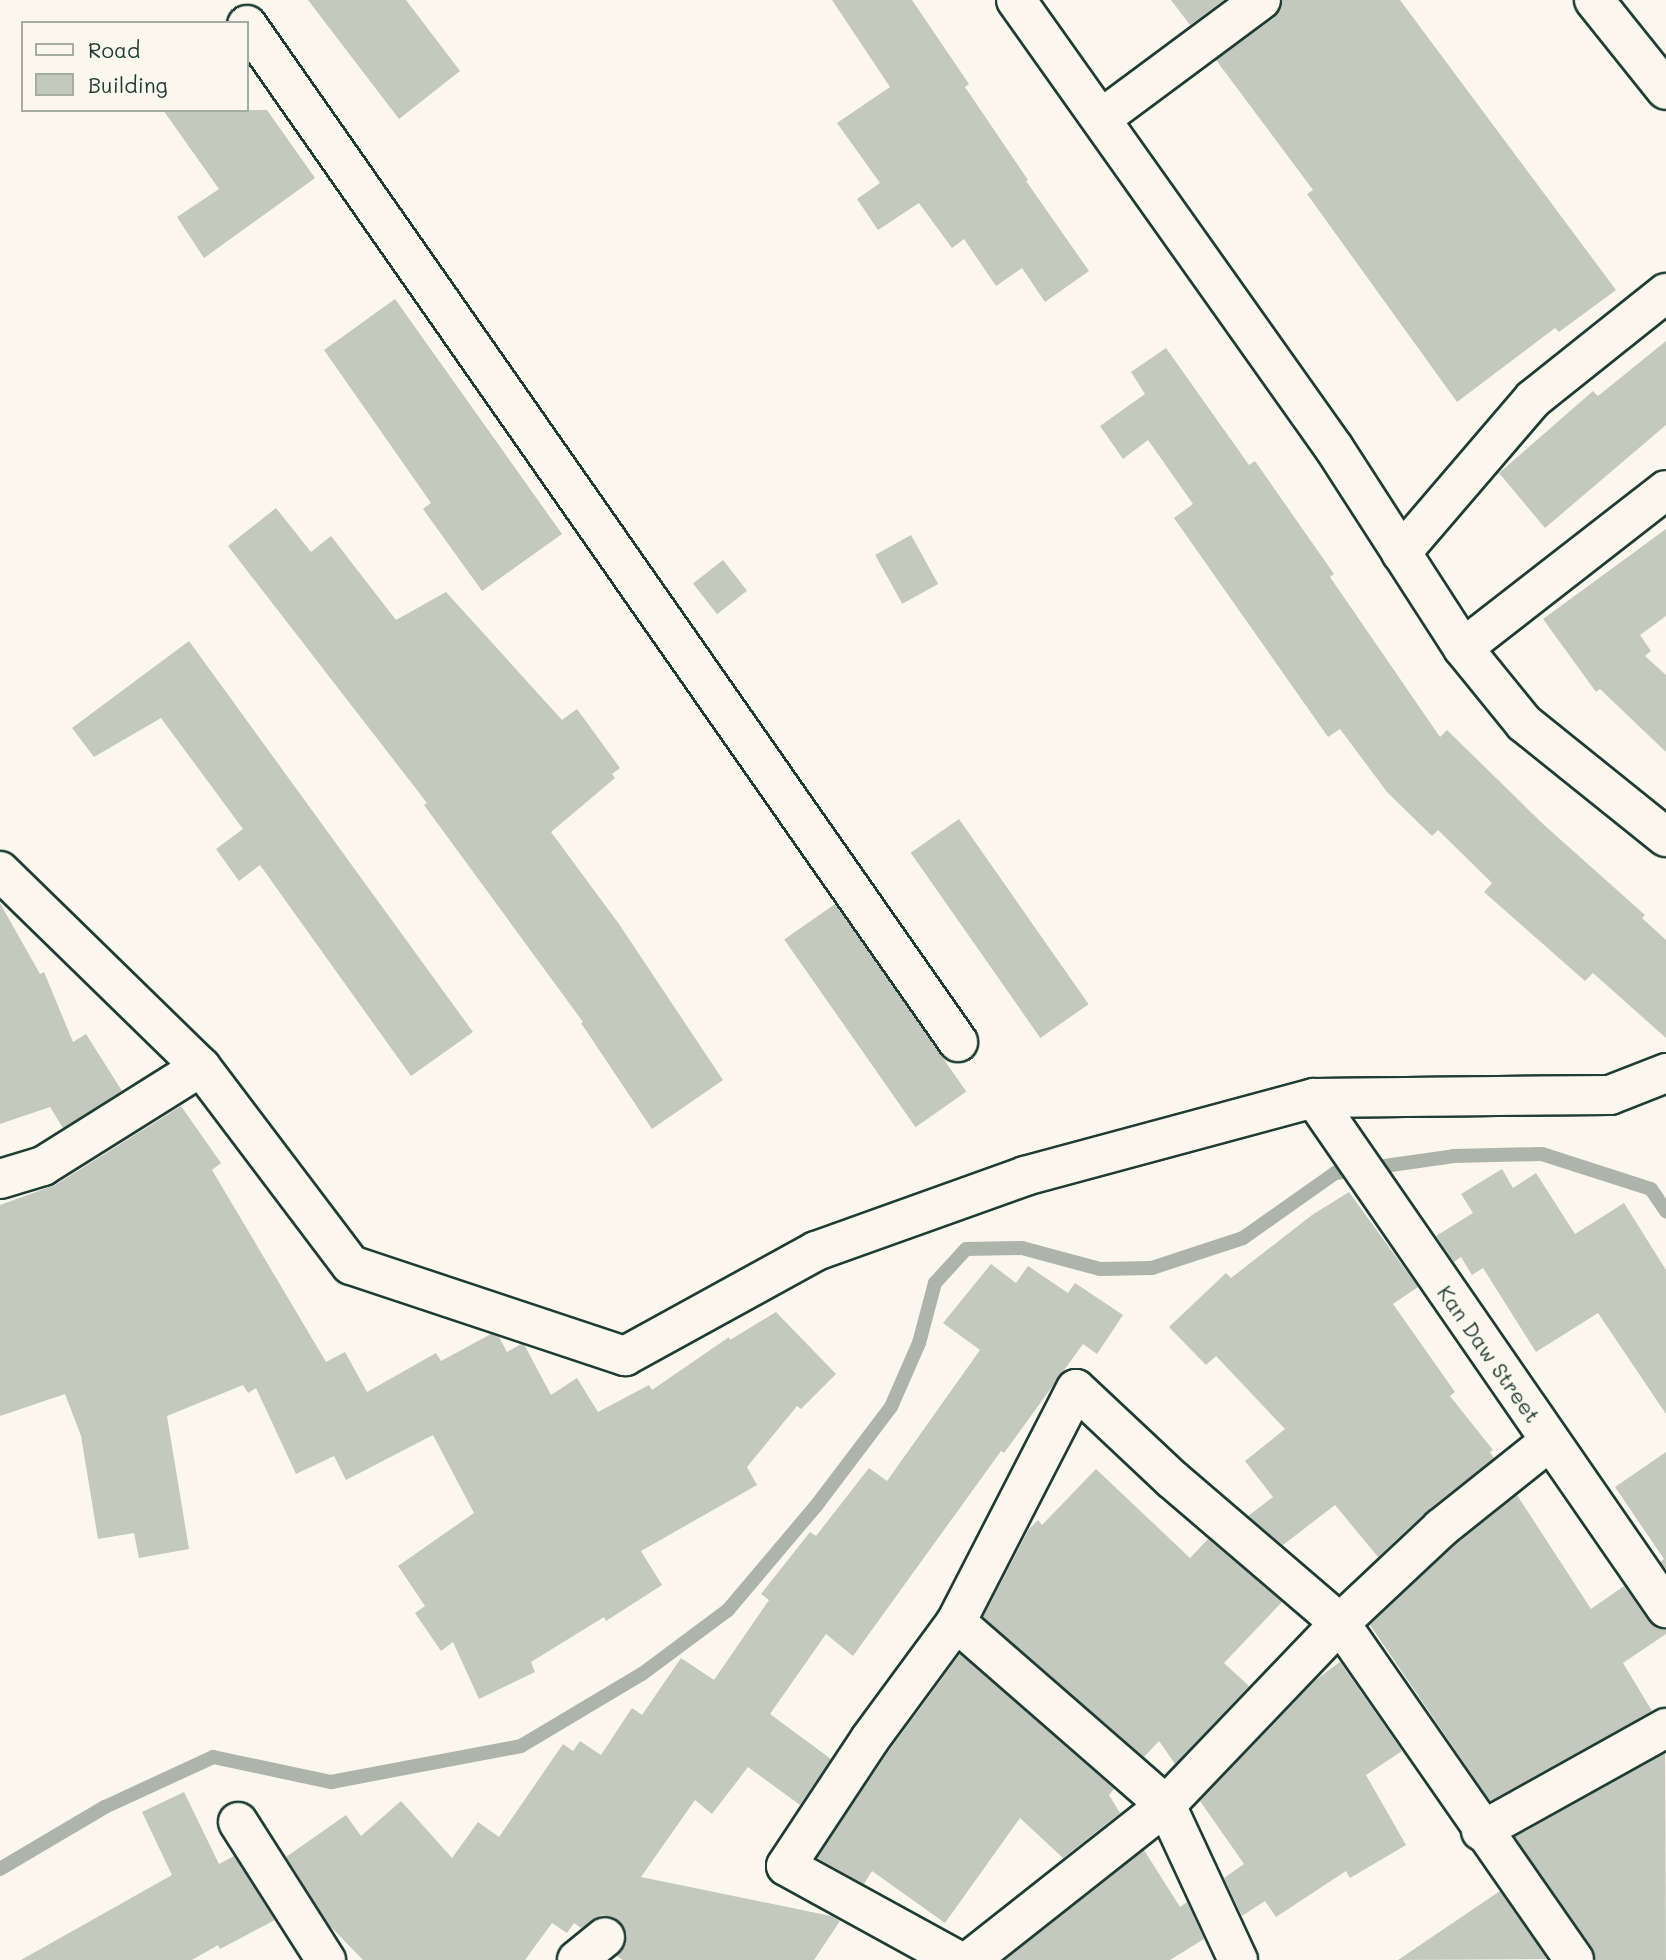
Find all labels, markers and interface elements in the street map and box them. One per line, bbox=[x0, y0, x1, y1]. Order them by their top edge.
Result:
legend bbox=[21, 21, 248, 112]
text: Road bbox=[88, 36, 140, 63]
text: Building bbox=[88, 71, 168, 98]
street label: Kan Daw Street bbox=[1432, 1281, 1546, 1427]

